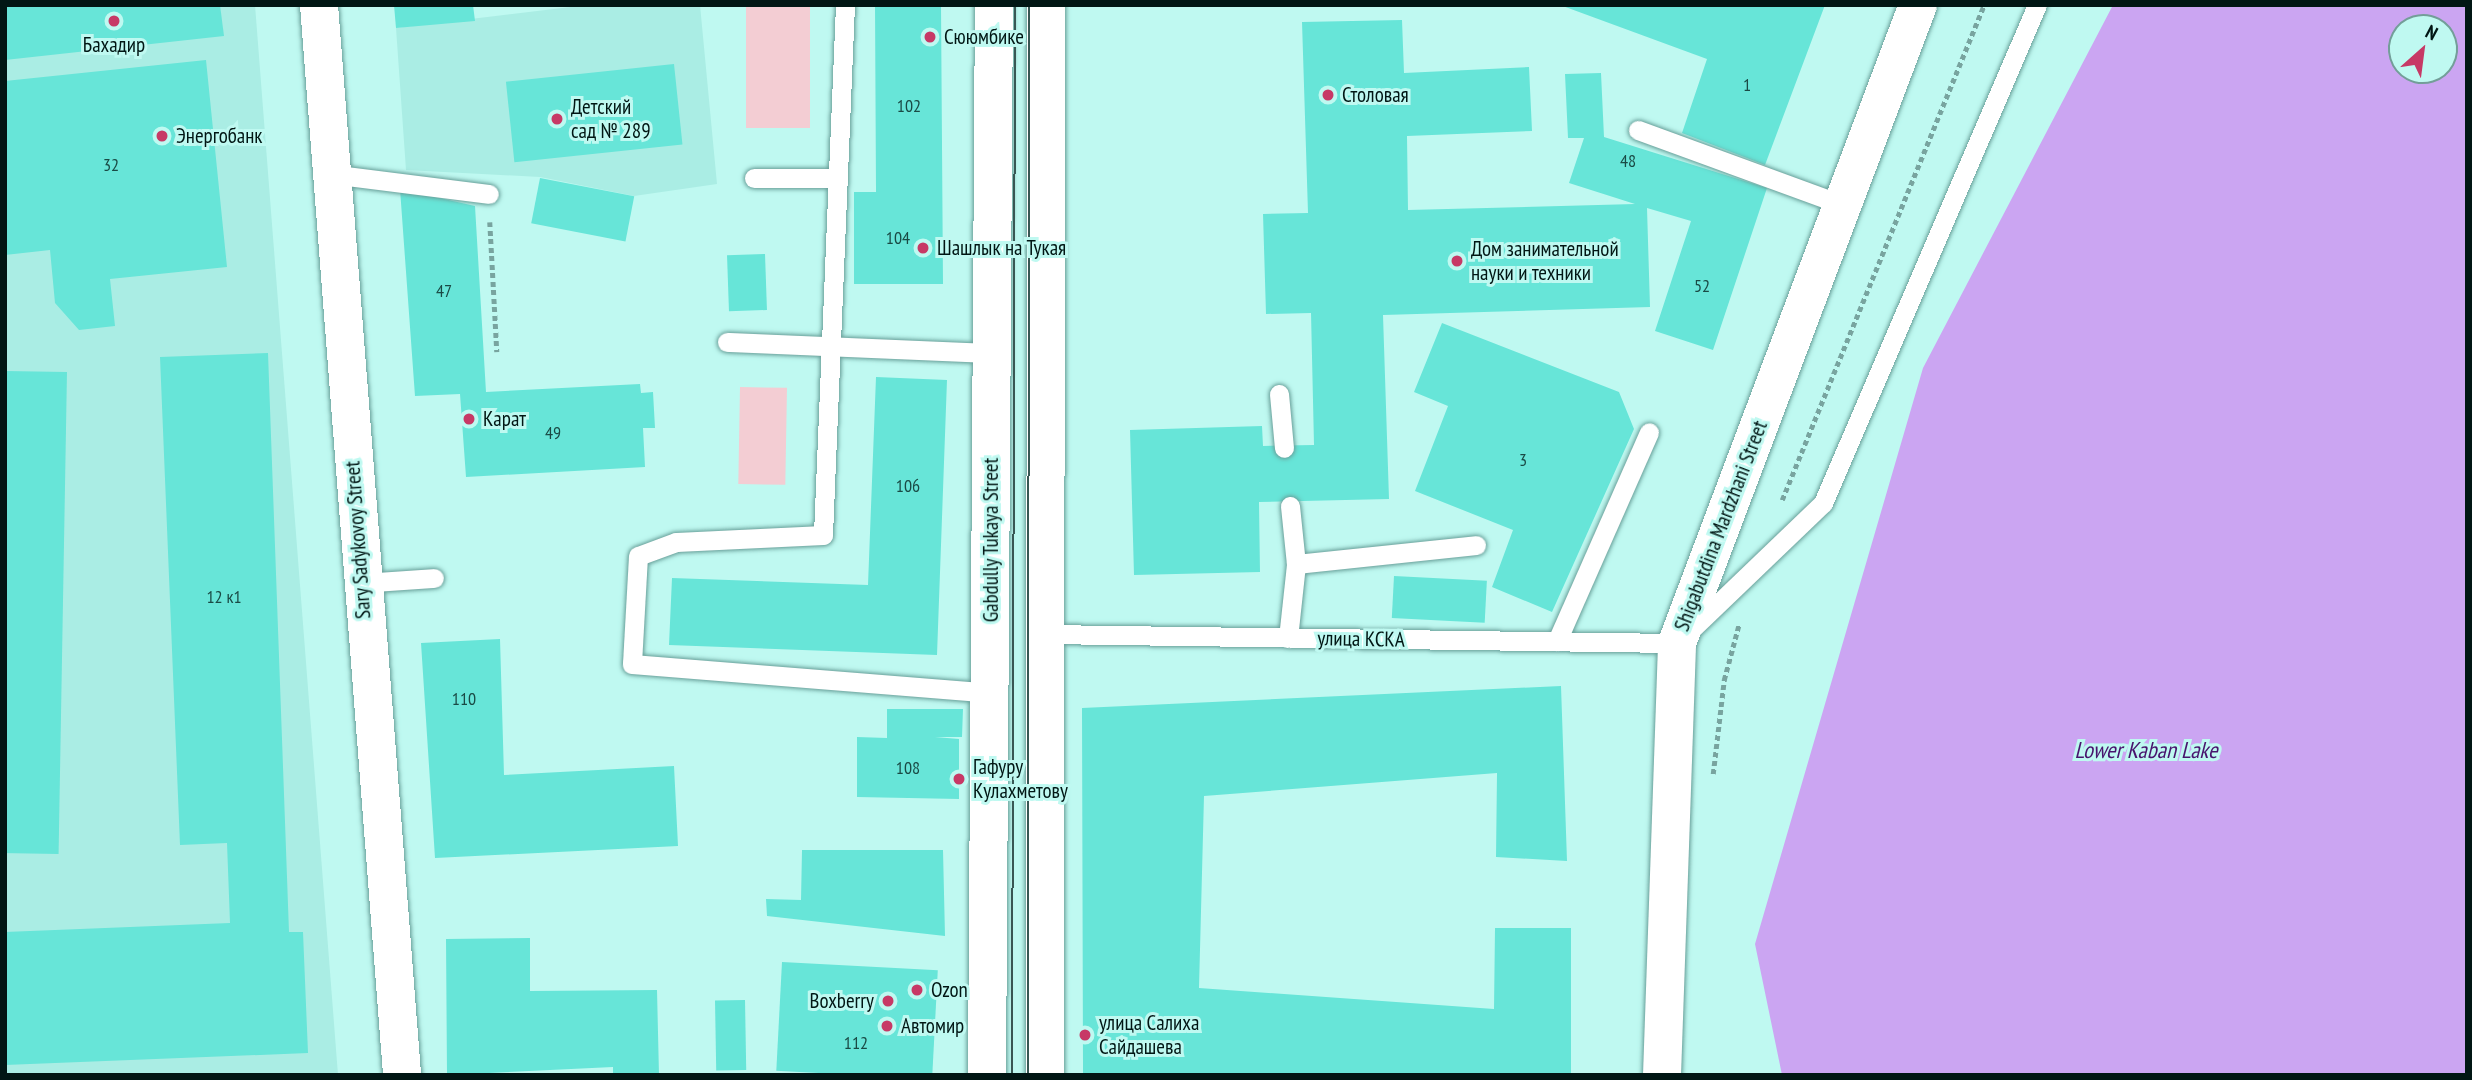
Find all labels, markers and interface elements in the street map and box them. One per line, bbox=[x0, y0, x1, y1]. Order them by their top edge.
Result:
marker: Бахадир bbox=[106, 13, 122, 29]
north arrow bbox=[2388, 14, 2458, 84]
text: N bbox=[2422, 19, 2442, 45]
place label: Сююмбике bbox=[944, 24, 1024, 50]
marker: Сююмбике bbox=[922, 29, 938, 45]
place label: Бахадир bbox=[83, 32, 145, 58]
house number: 1 bbox=[1743, 74, 1751, 96]
place label: Столовая bbox=[1342, 82, 1409, 108]
marker: Столовая bbox=[1320, 87, 1336, 103]
place label: Детский сад № 289 bbox=[571, 94, 651, 144]
house number: 102 bbox=[897, 95, 921, 117]
marker: Детский сад № 289 bbox=[549, 111, 565, 127]
place label: Энергобанк bbox=[176, 123, 262, 149]
marker: Энергобанк bbox=[154, 128, 170, 144]
house number: 48 bbox=[1620, 150, 1636, 172]
house number: 32 bbox=[103, 154, 119, 176]
house number: 104 bbox=[886, 227, 910, 249]
place label: Шашлык на Тукая bbox=[937, 235, 1067, 261]
place label: Дом занимательной науки и техники bbox=[1471, 236, 1619, 286]
marker: Шашлык на Тукая bbox=[915, 240, 931, 256]
marker: Дом занимательной науки и техники bbox=[1449, 253, 1465, 269]
house number: 52 bbox=[1694, 275, 1710, 297]
house number: 47 bbox=[436, 280, 452, 302]
place label: Карат bbox=[483, 406, 526, 432]
marker: Карат bbox=[461, 411, 477, 427]
street label: Shigabutdina Mardzhani Street bbox=[1669, 417, 1773, 635]
house number: 49 bbox=[545, 422, 561, 444]
house number: 3 bbox=[1519, 449, 1527, 471]
street label: Gabdully Tukaya Street bbox=[978, 457, 1004, 623]
street label: Sary Sadykovoy Street bbox=[340, 460, 376, 620]
house number: 106 bbox=[896, 475, 920, 497]
house number: 12 к1 bbox=[206, 586, 242, 608]
street label: улица КСКА bbox=[1317, 626, 1405, 652]
house number: 110 bbox=[452, 688, 476, 710]
water label: Lower Kaban Lake bbox=[2074, 736, 2218, 764]
place label: Гафуру Кулахметову bbox=[973, 754, 1068, 804]
house number: 108 bbox=[896, 757, 920, 779]
marker: Гафуру Кулахметову bbox=[951, 771, 967, 787]
place label: Ozon bbox=[931, 977, 968, 1003]
marker: Ozon bbox=[909, 982, 925, 998]
place label: Boxberry bbox=[810, 988, 874, 1014]
marker: Boxberry bbox=[880, 993, 896, 1009]
place label: улица Салиха Сайдашева bbox=[1099, 1010, 1199, 1060]
place label: Автомир bbox=[901, 1013, 964, 1039]
marker: Автомир bbox=[879, 1018, 895, 1034]
marker: улица Салиха Сайдашева bbox=[1077, 1027, 1093, 1043]
house number: 112 bbox=[844, 1032, 868, 1054]

